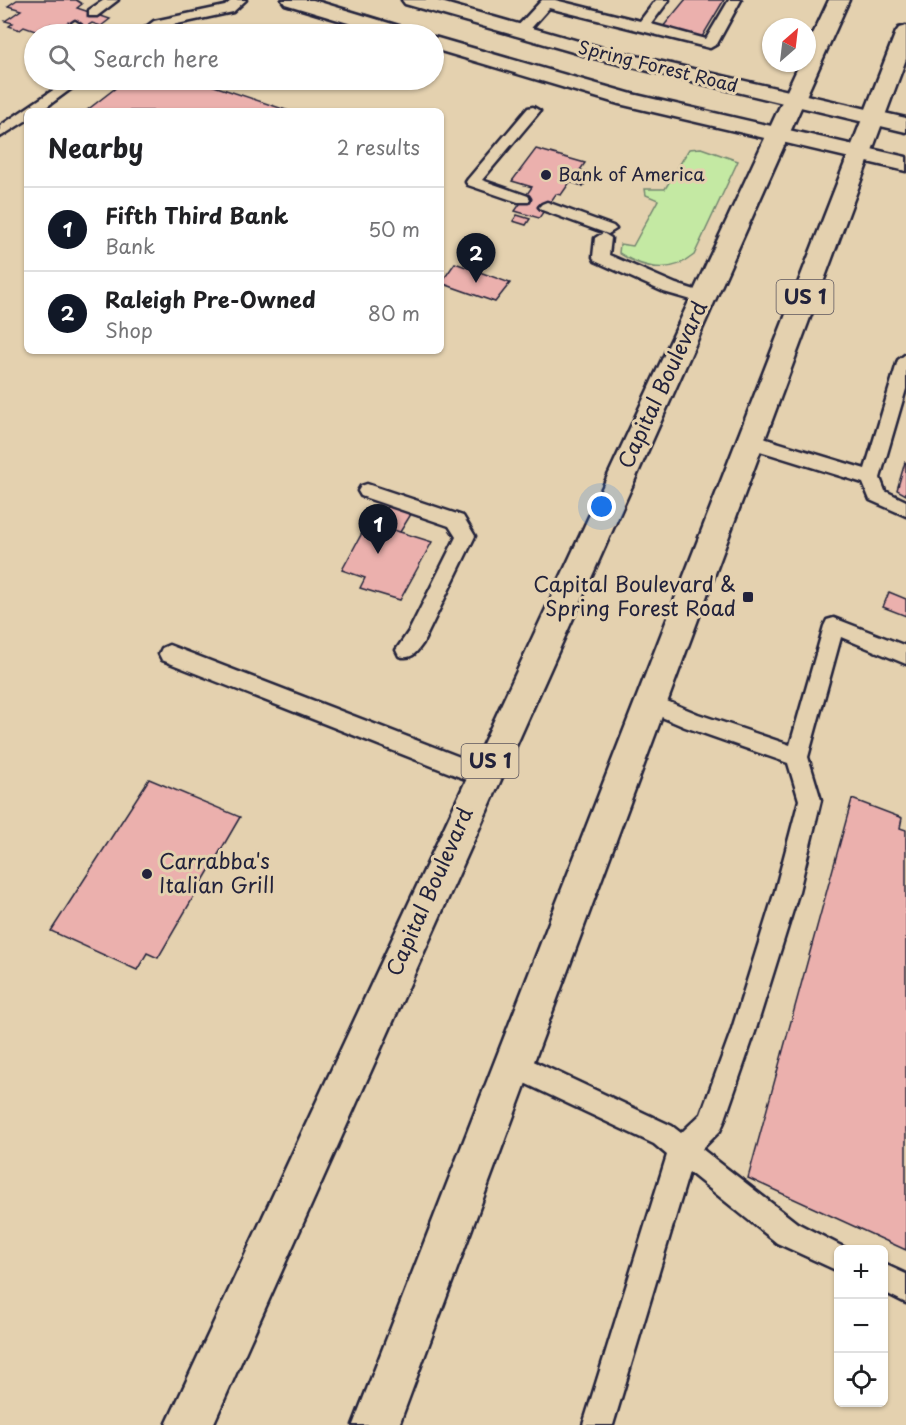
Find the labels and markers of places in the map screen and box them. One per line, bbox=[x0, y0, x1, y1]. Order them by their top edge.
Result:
place label: Bank of America bbox=[558, 160, 705, 187]
marker: Bank of America bbox=[539, 168, 553, 182]
pin: 2 bbox=[456, 234, 496, 283]
pin: 1 bbox=[358, 504, 398, 554]
place label: Capital Boulevard & Spring Forest Road bbox=[533, 567, 736, 623]
marker: Capital Boulevard & Spring Forest Road bbox=[741, 590, 755, 604]
place label: Carrabba's Italian Grill bbox=[159, 844, 274, 900]
marker: Carrabba's Italian Grill bbox=[140, 867, 154, 881]

